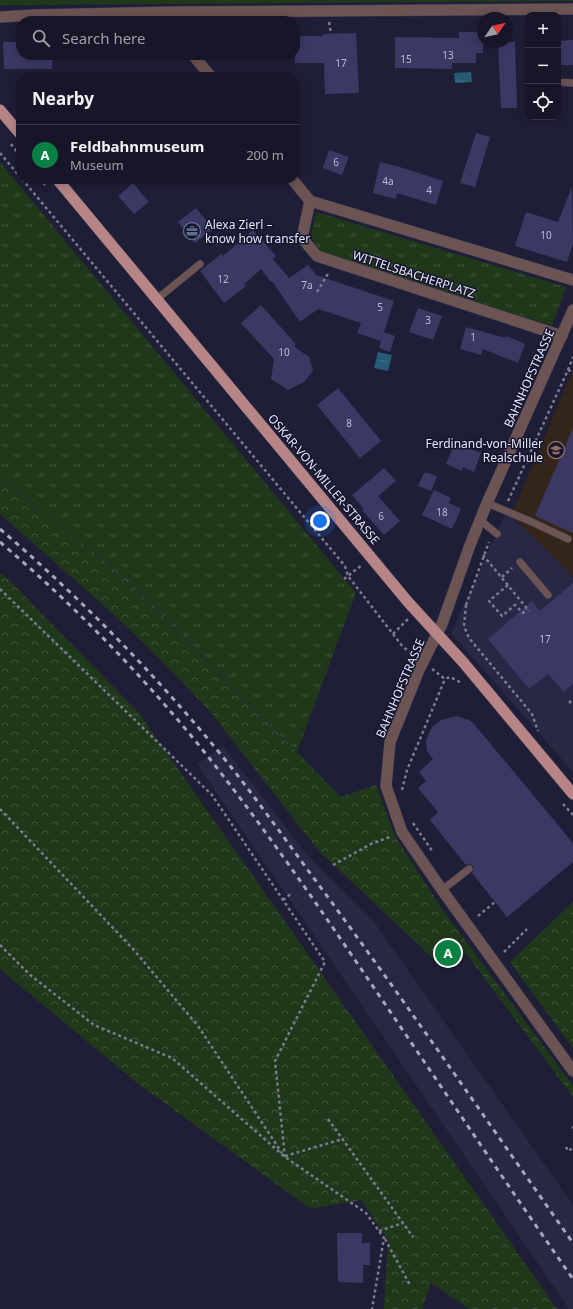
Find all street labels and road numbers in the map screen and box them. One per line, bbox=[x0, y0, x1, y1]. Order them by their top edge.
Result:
street label: WITTELSBACHERPLATZ bbox=[350, 246, 478, 302]
street label: BAHNHOFSTRASSE bbox=[500, 326, 558, 430]
street label: OSKAR-VON-MILLER-STRASSE bbox=[264, 410, 384, 548]
street label: BAHNHOFSTRASSE bbox=[371, 636, 429, 740]

